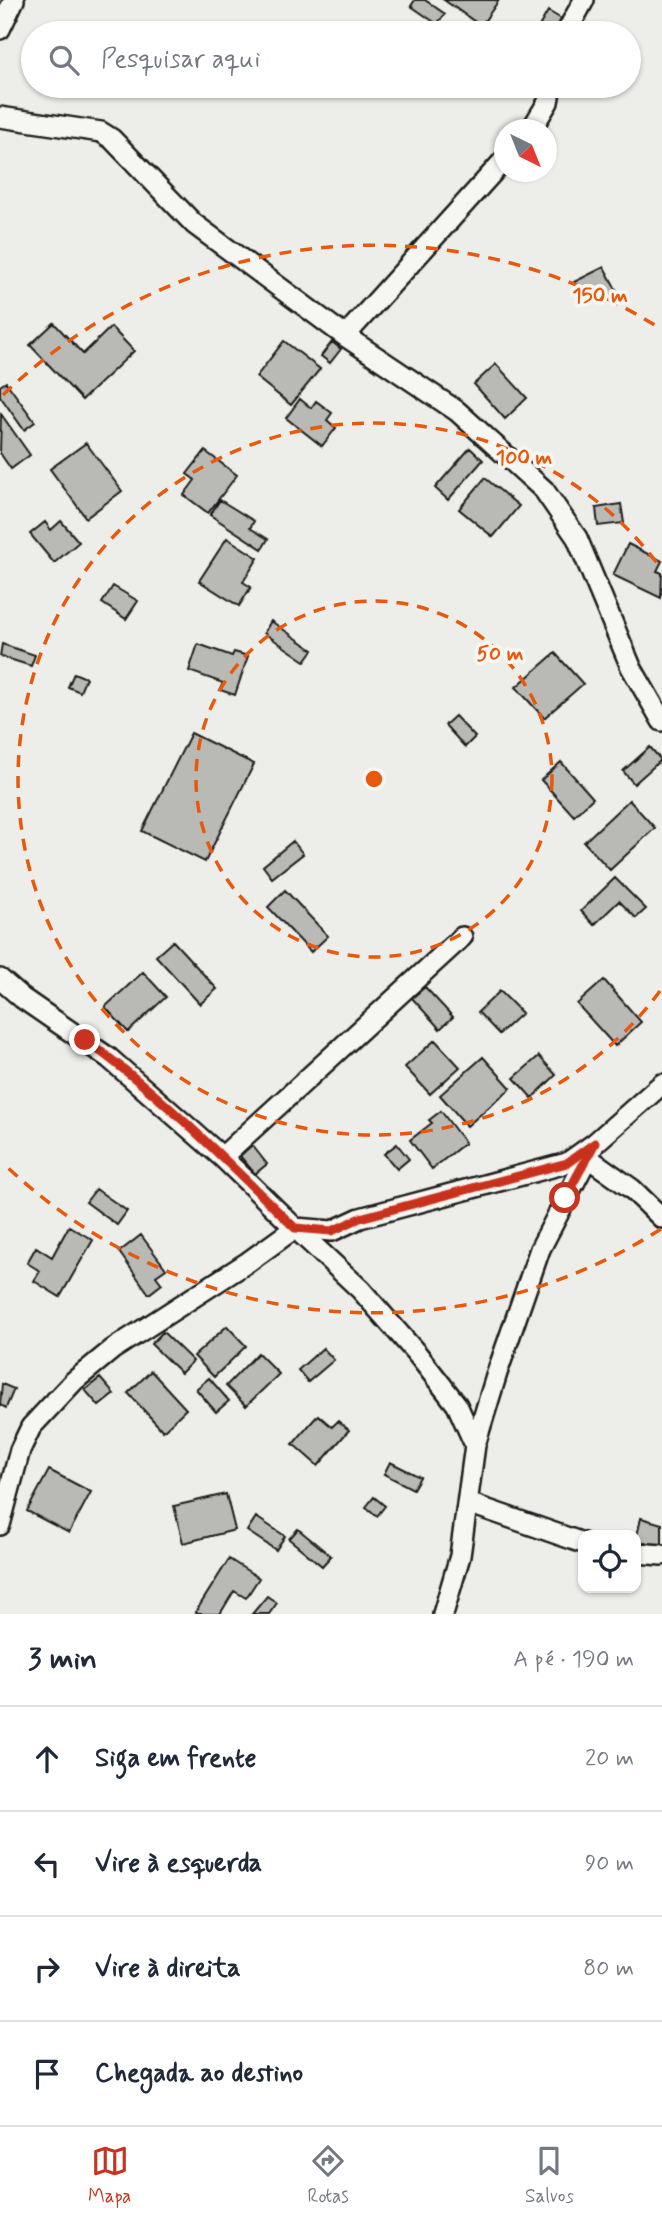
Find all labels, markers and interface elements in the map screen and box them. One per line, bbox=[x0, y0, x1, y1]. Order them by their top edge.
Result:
search box bbox=[21, 21, 641, 98]
icon: search bbox=[45, 41, 83, 79]
text: Pesquisar aqui bbox=[101, 43, 260, 77]
north arrow bbox=[494, 119, 557, 182]
text: 150 m bbox=[572, 282, 628, 310]
text: 100 m bbox=[496, 444, 552, 472]
text: 50 m bbox=[477, 640, 524, 668]
centre of rings bbox=[362, 767, 386, 791]
route end bbox=[69, 1024, 100, 1055]
route start bbox=[549, 1182, 580, 1213]
map controls bbox=[578, 1530, 641, 1593]
button: locate bbox=[578, 1530, 641, 1593]
text: 3 min bbox=[28, 1640, 97, 1679]
text: A pé · 190 m bbox=[513, 1645, 634, 1675]
icon: ahead bbox=[28, 1740, 66, 1778]
text: Siga em frente bbox=[95, 1742, 256, 1776]
text: 20 m bbox=[585, 1744, 634, 1774]
icon: left bbox=[28, 1845, 66, 1883]
text: Vire à esquerda bbox=[95, 1847, 262, 1881]
text: 90 m bbox=[585, 1849, 634, 1879]
icon: right bbox=[28, 1950, 66, 1988]
text: Vire à direita bbox=[95, 1952, 241, 1986]
text: 80 m bbox=[583, 1954, 634, 1984]
icon: arrive bbox=[28, 2055, 66, 2093]
text: Chegada ao destino bbox=[95, 2057, 303, 2091]
tab: Mapa bbox=[88, 2142, 131, 2209]
tab: Rotas bbox=[307, 2142, 349, 2209]
tab: Salvos bbox=[525, 2142, 574, 2209]

